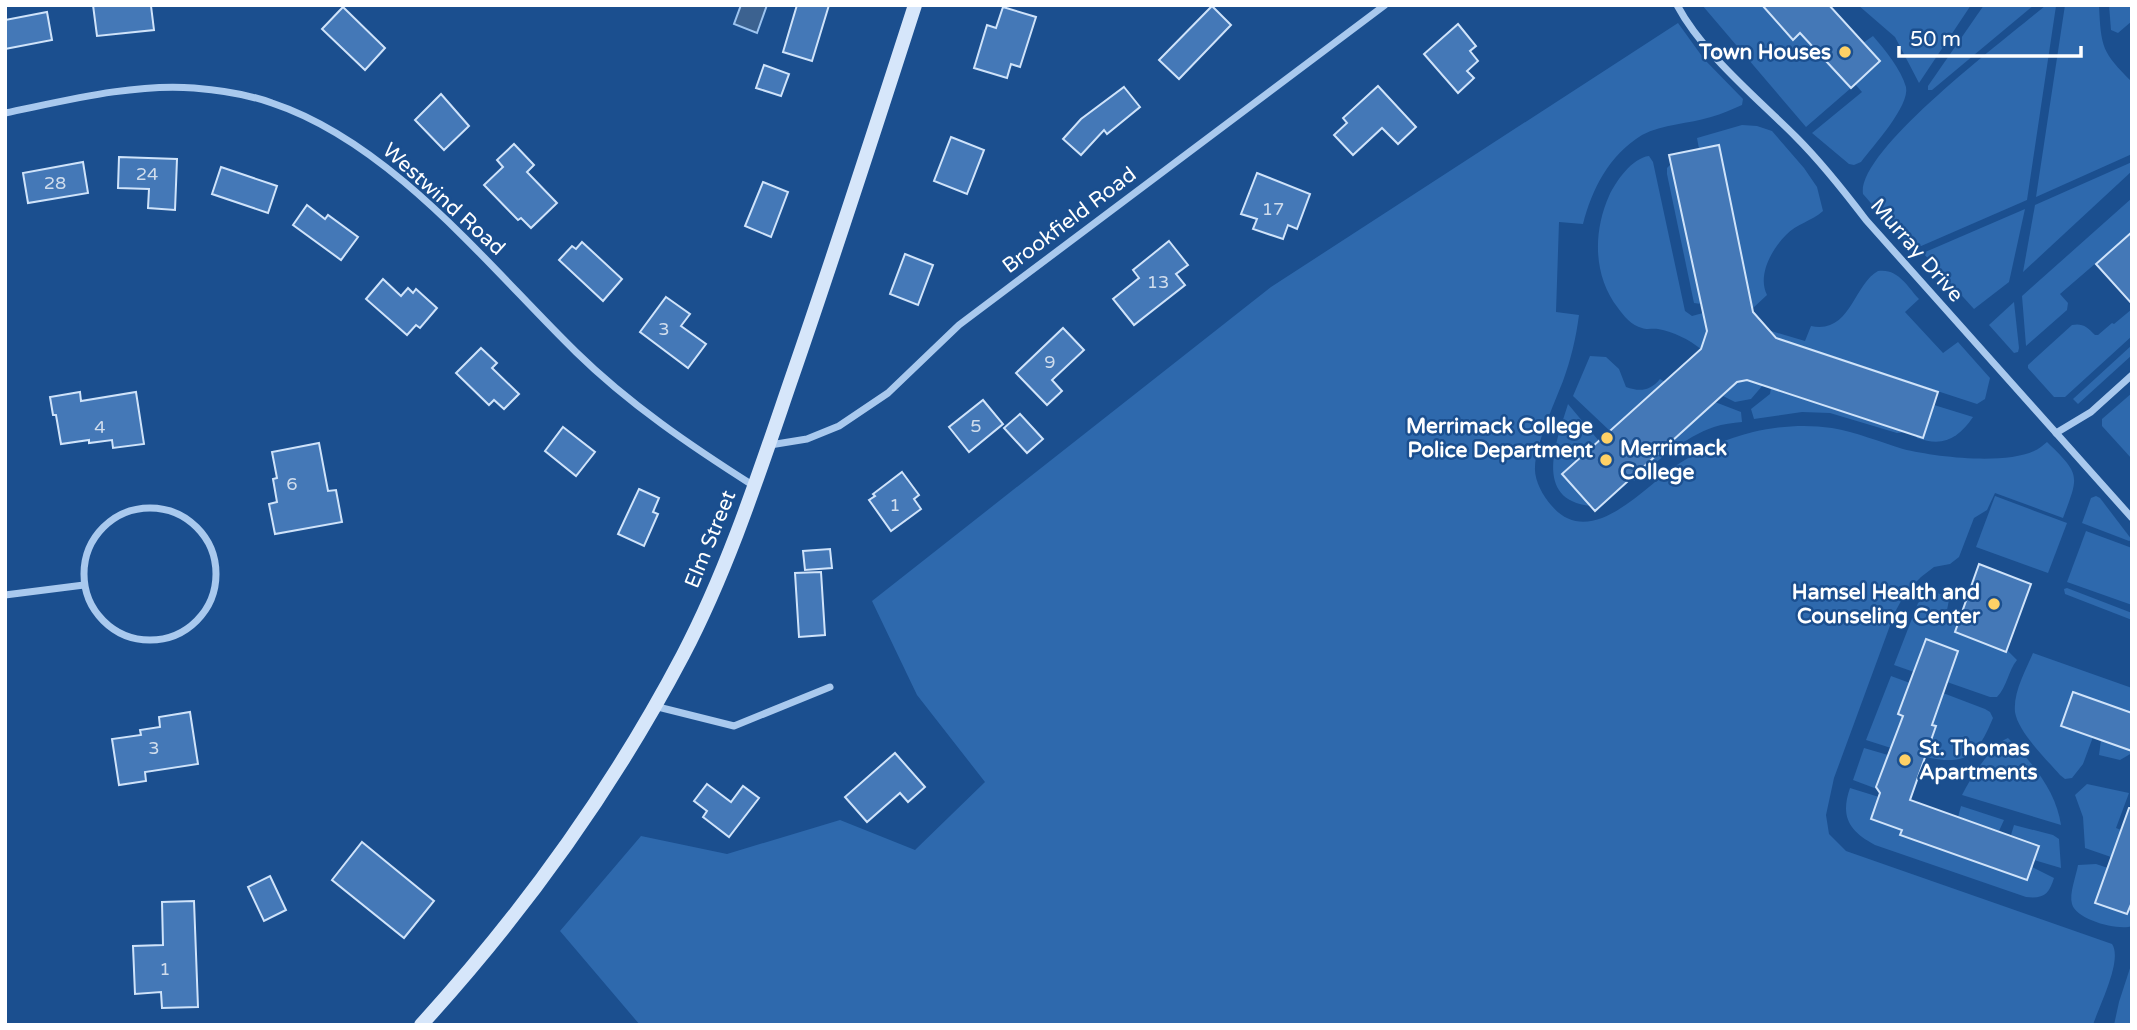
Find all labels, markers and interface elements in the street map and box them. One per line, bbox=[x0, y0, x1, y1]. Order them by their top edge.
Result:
scale bar bbox=[1899, 14, 2081, 58]
text: 50 m bbox=[1910, 27, 1961, 52]
place label: Town Houses bbox=[1698, 40, 1831, 65]
marker: Town Houses bbox=[1837, 44, 1853, 60]
street label: Westwind Road bbox=[377, 138, 510, 261]
street label: Brookfield Road bbox=[997, 162, 1141, 279]
house number: 24 bbox=[136, 163, 158, 185]
house number: 28 bbox=[44, 172, 66, 194]
street label: Murray Drive bbox=[1865, 193, 1968, 307]
house number: 17 bbox=[1262, 198, 1284, 220]
house number: 13 bbox=[1147, 271, 1169, 293]
house number: 3 bbox=[658, 318, 670, 340]
house number: 9 bbox=[1044, 351, 1056, 373]
place label: Merrimack College Police Department bbox=[1406, 414, 1593, 463]
house number: 5 bbox=[970, 415, 982, 437]
house number: 4 bbox=[94, 416, 106, 438]
marker: Merrimack College Police Department bbox=[1599, 430, 1615, 446]
place label: Merrimack College bbox=[1620, 436, 1727, 485]
marker: Merrimack College bbox=[1598, 452, 1614, 468]
house number: 6 bbox=[286, 473, 298, 495]
street label: Elm Street bbox=[680, 487, 741, 592]
house number: 1 bbox=[889, 494, 901, 516]
place label: Hamsel Health and Counseling Center bbox=[1792, 580, 1981, 629]
marker: Hamsel Health and Counseling Center bbox=[1986, 596, 2002, 612]
place label: St. Thomas Apartments bbox=[1919, 736, 2037, 785]
house number: 3 bbox=[148, 737, 160, 759]
marker: St. Thomas Apartments bbox=[1897, 752, 1913, 768]
house number: 1 bbox=[159, 958, 171, 980]

